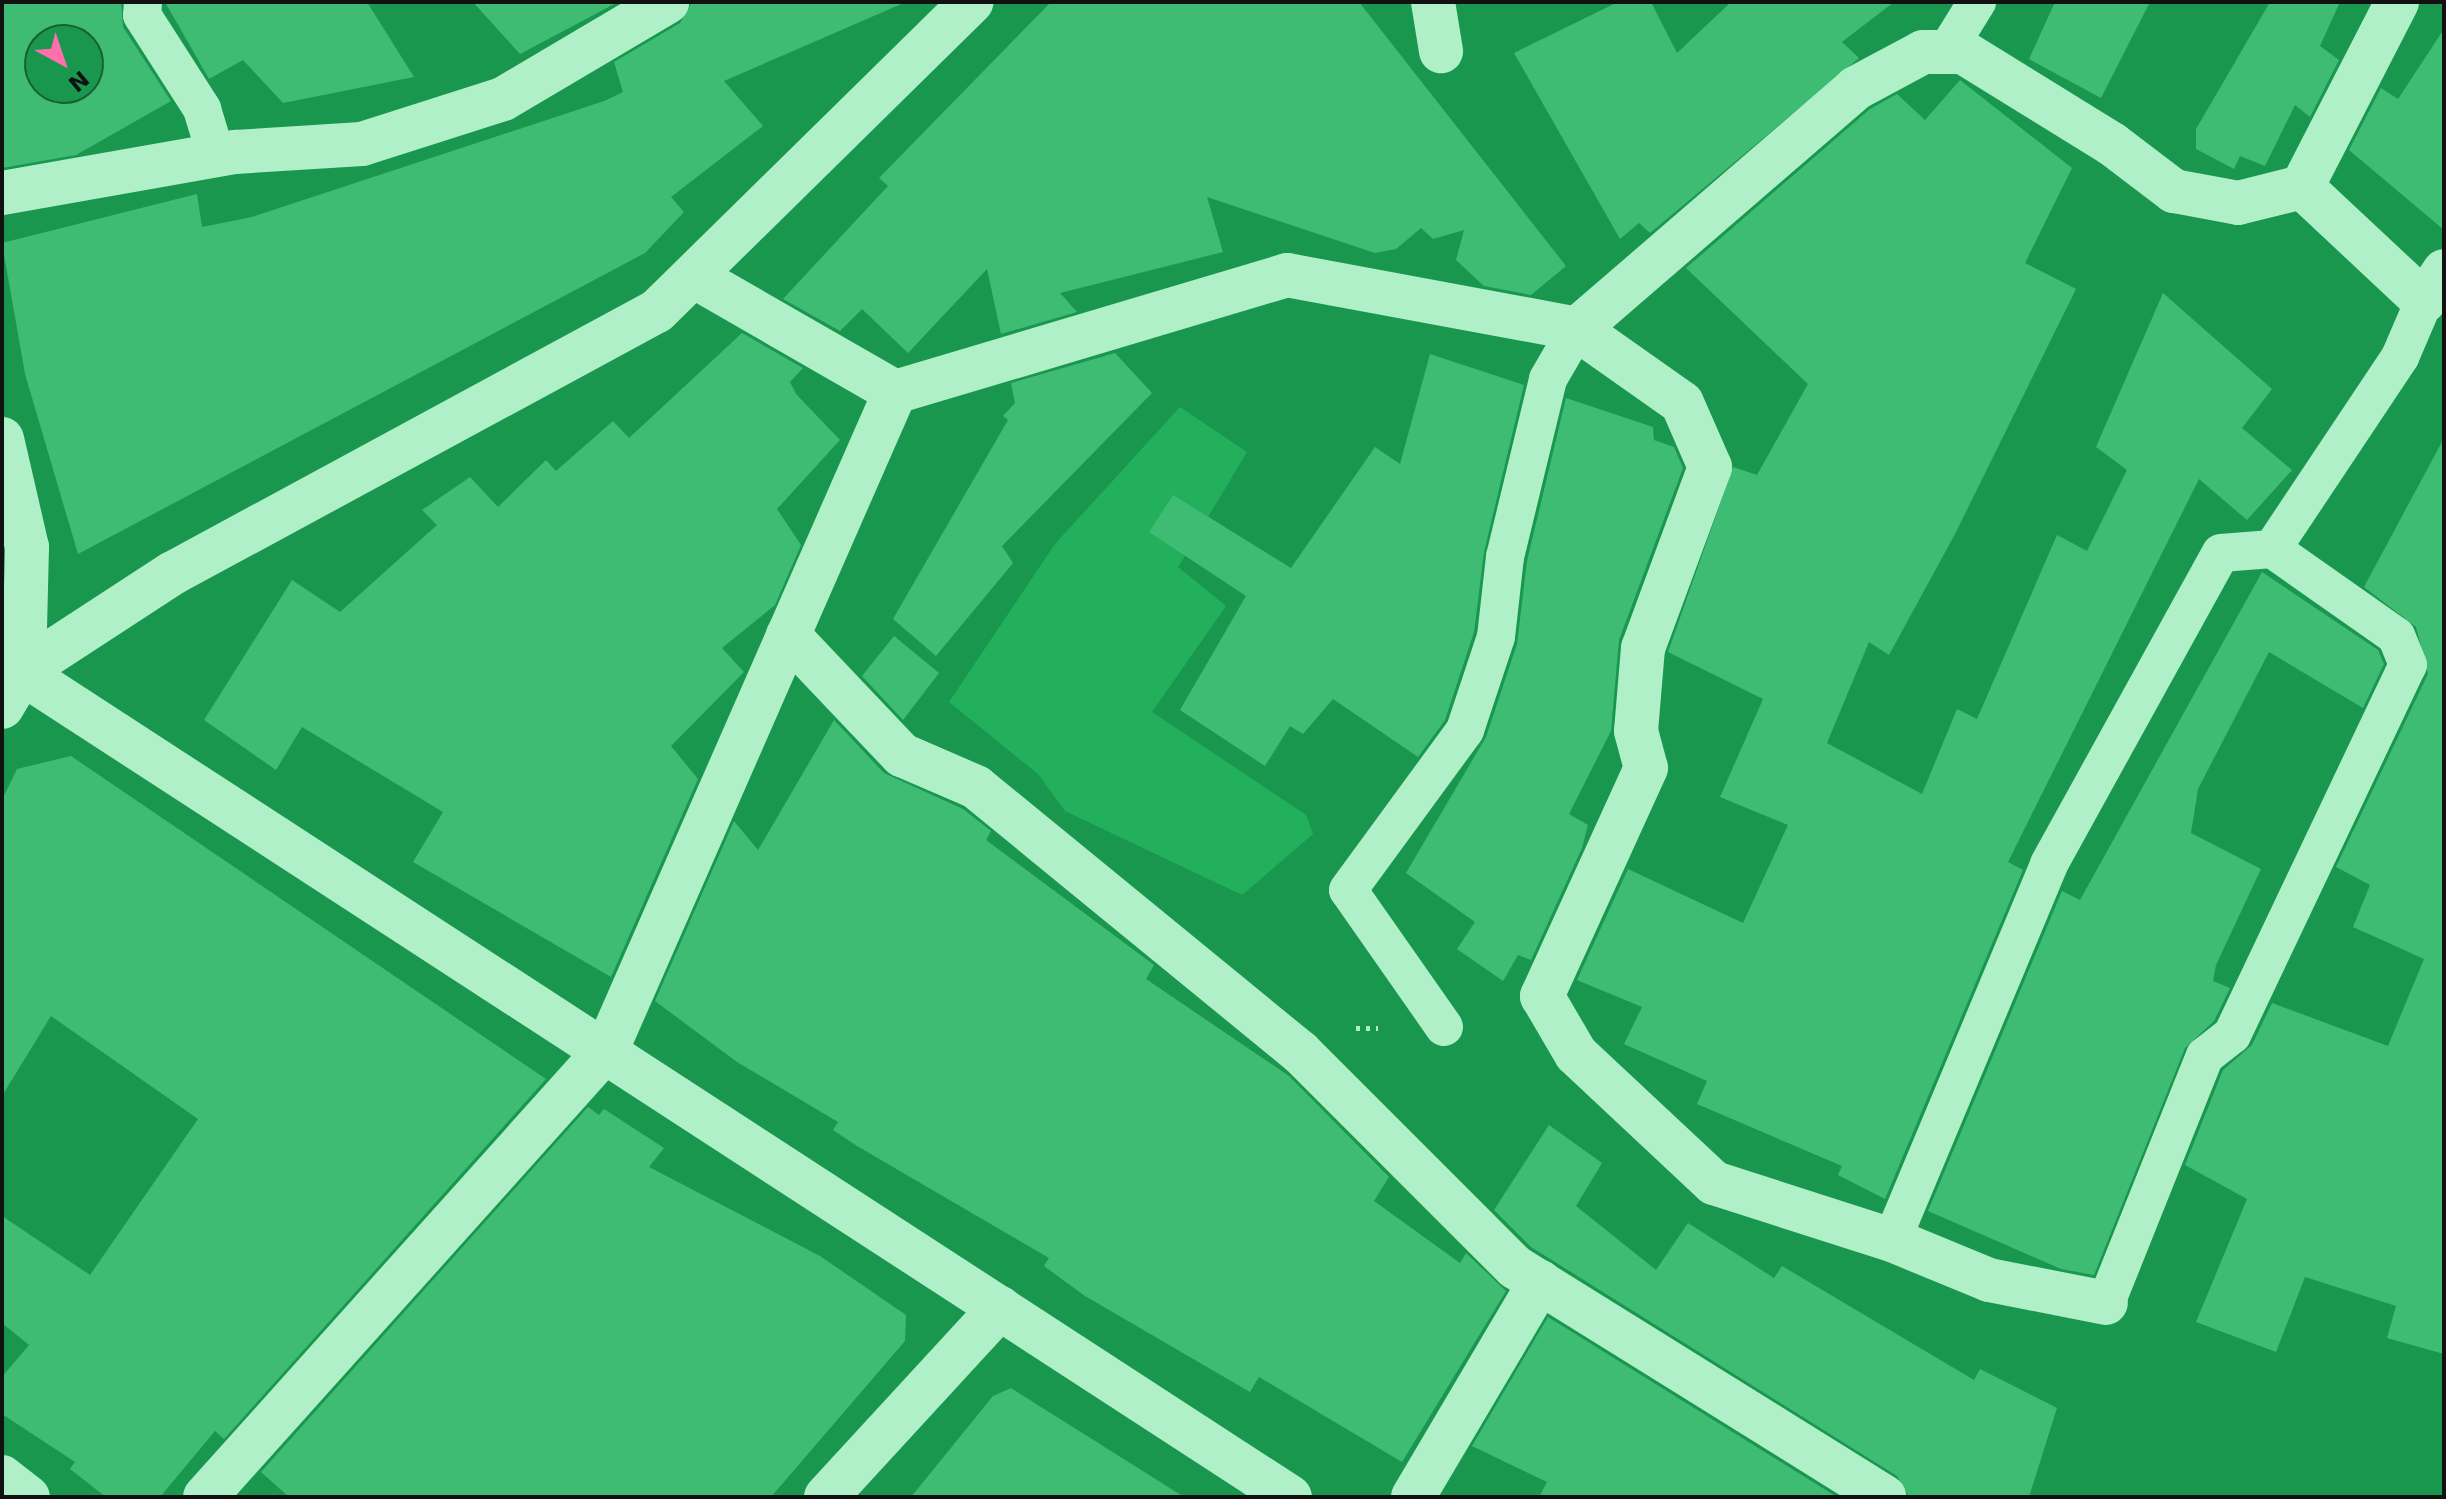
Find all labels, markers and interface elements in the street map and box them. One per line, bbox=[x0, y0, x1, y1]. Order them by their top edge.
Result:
north arrow bbox=[24, 24, 104, 104]
text: N bbox=[63, 66, 94, 97]

